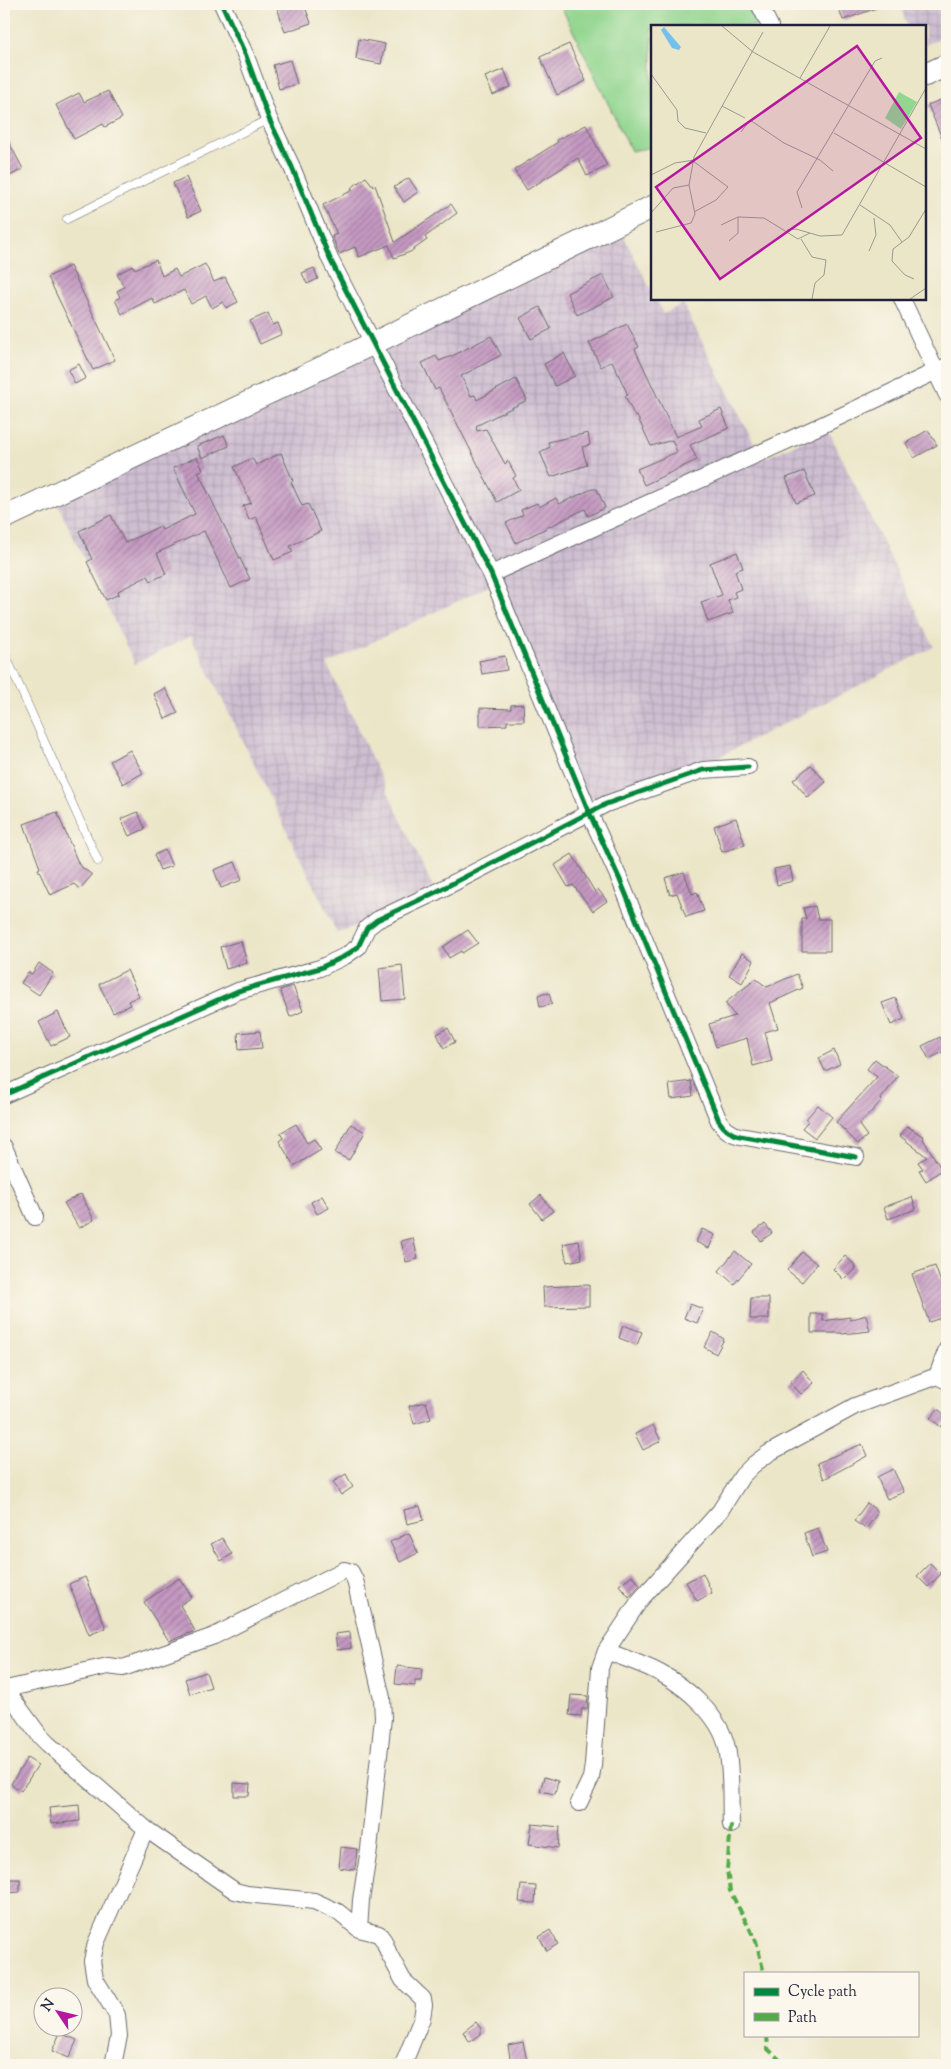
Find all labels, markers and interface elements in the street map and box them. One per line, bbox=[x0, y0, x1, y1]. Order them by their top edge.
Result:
inset map bbox=[651, 25, 926, 300]
legend bbox=[744, 1972, 918, 2036]
text: Cycle path bbox=[788, 1982, 857, 2003]
north arrow bbox=[32, 1986, 82, 2036]
text: N bbox=[38, 1995, 60, 2016]
text: Path bbox=[788, 2008, 817, 2029]

